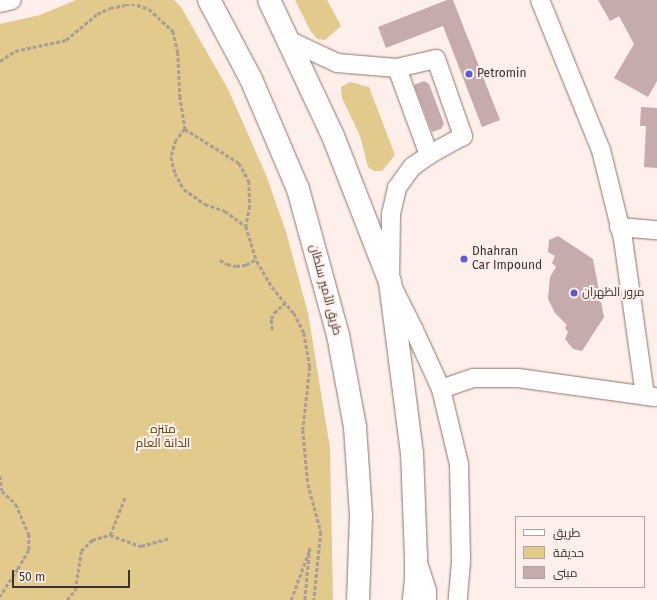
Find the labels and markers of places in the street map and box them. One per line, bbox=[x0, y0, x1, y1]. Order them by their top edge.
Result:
place label: Petromin bbox=[477, 67, 526, 81]
marker: Petromin bbox=[464, 69, 474, 79]
place label: Dhahran Car Impound bbox=[472, 245, 542, 273]
marker: Dhahran Car Impound bbox=[459, 254, 469, 264]
place label: مرور الظهران bbox=[582, 286, 644, 300]
marker: مرور الظهران bbox=[569, 288, 579, 298]

